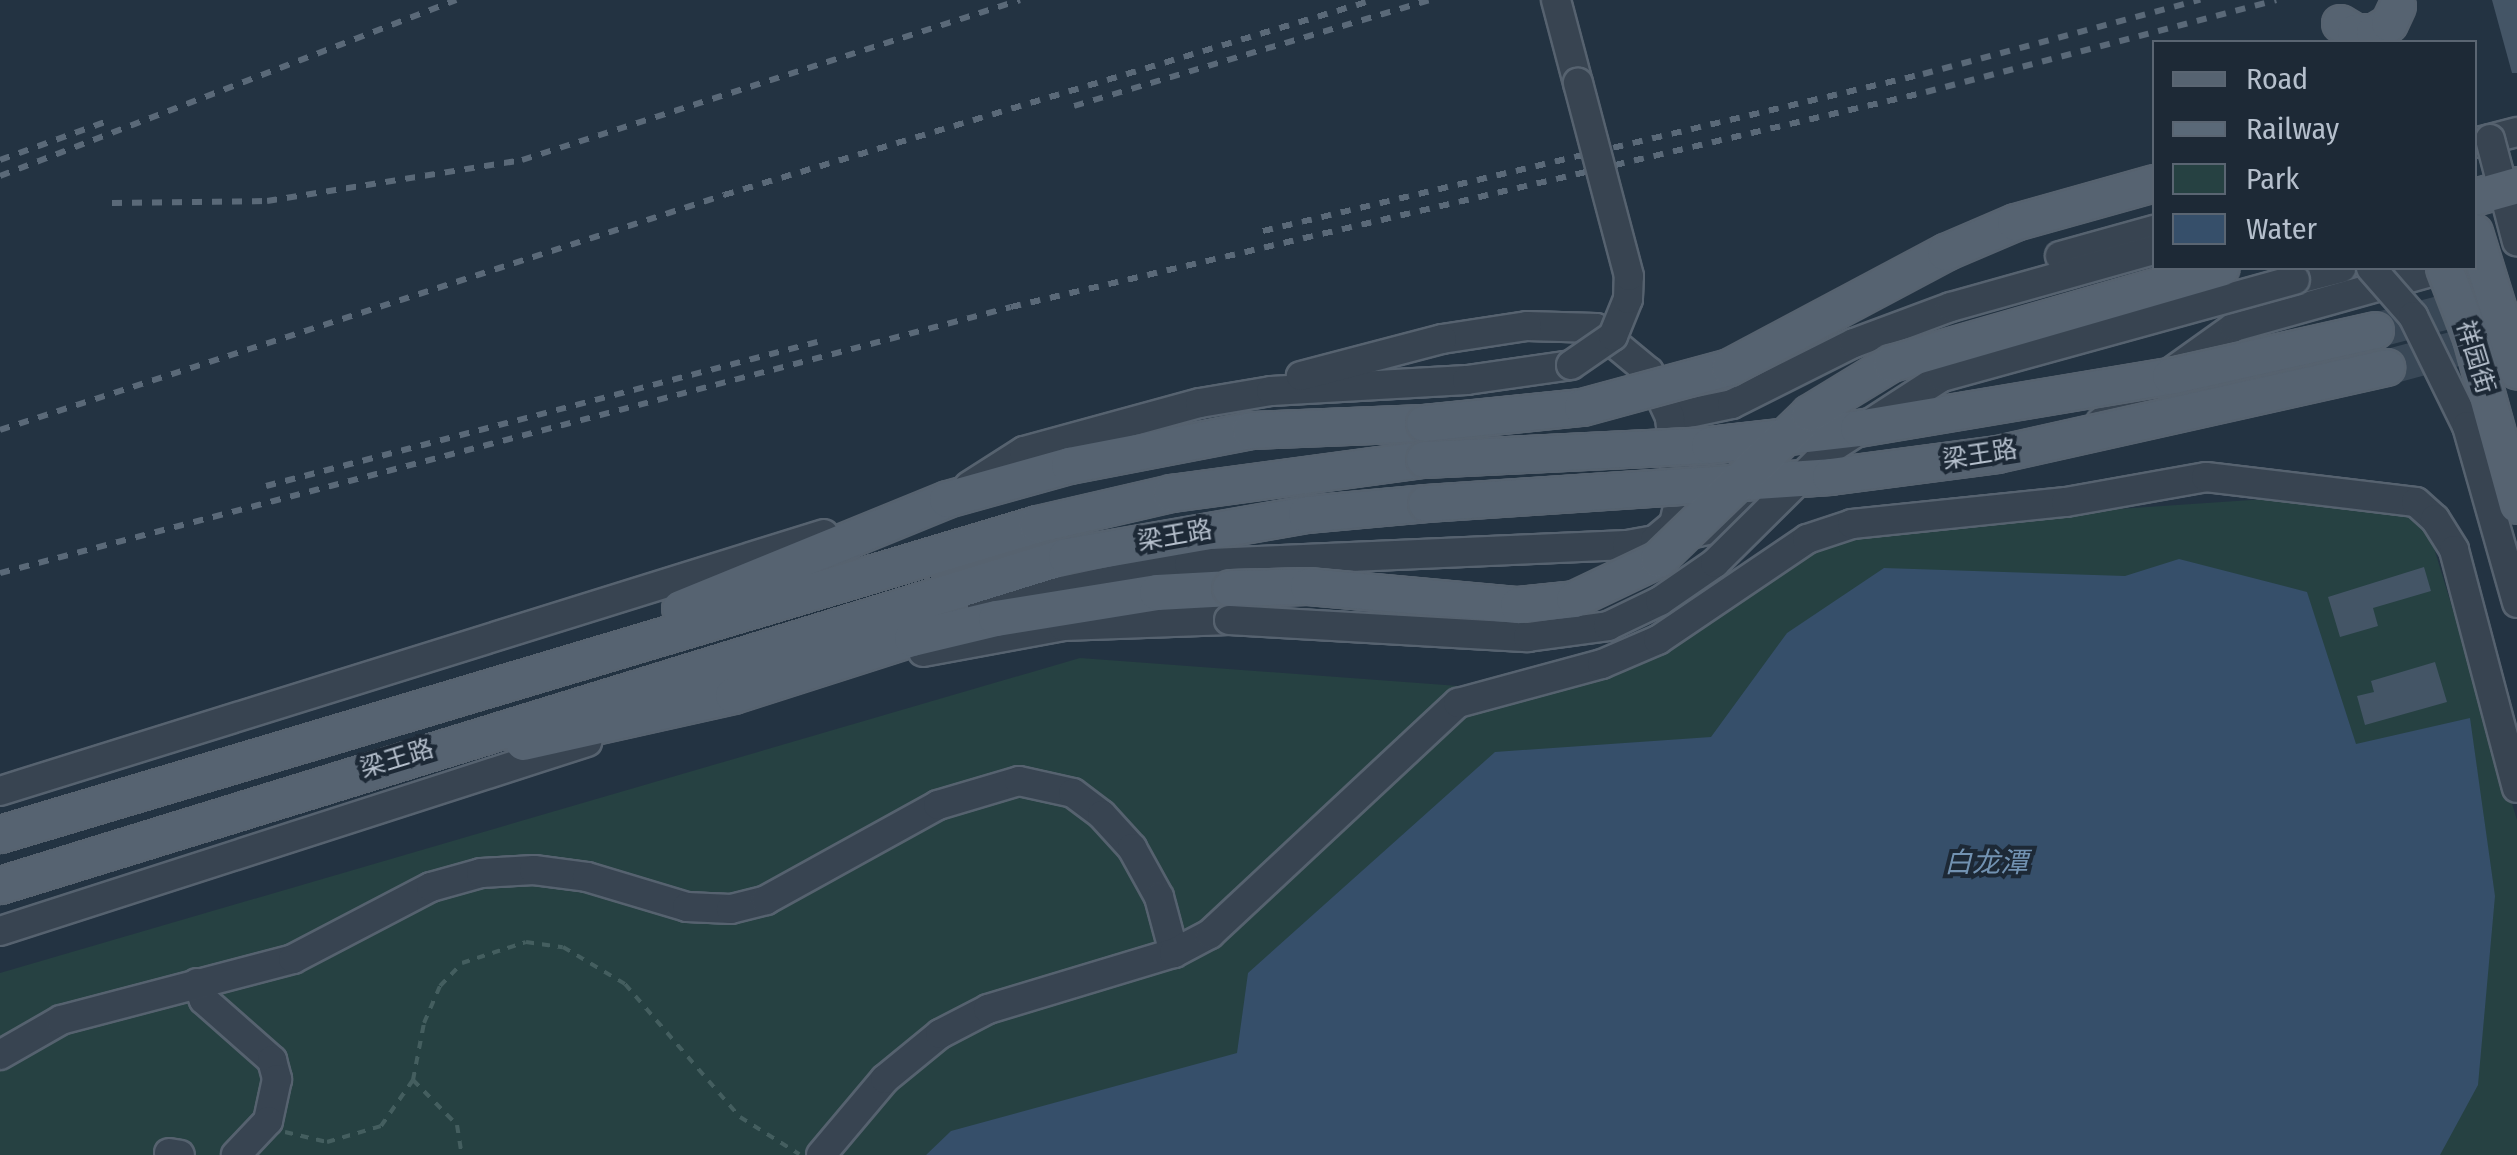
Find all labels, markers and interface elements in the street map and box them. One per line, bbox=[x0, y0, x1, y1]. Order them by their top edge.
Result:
legend bbox=[2152, 40, 2477, 270]
text: Road bbox=[2246, 61, 2308, 97]
text: Railway bbox=[2246, 111, 2339, 147]
text: Park bbox=[2246, 161, 2299, 197]
text: Water bbox=[2246, 211, 2317, 247]
street label: 祥园街 bbox=[2450, 317, 2500, 397]
street label: 梁王路 bbox=[1941, 434, 2019, 476]
street label: 梁王路 bbox=[1135, 515, 1215, 557]
street label: 梁王路 bbox=[357, 734, 437, 784]
water label: 白龙潭 bbox=[1944, 846, 2028, 880]

